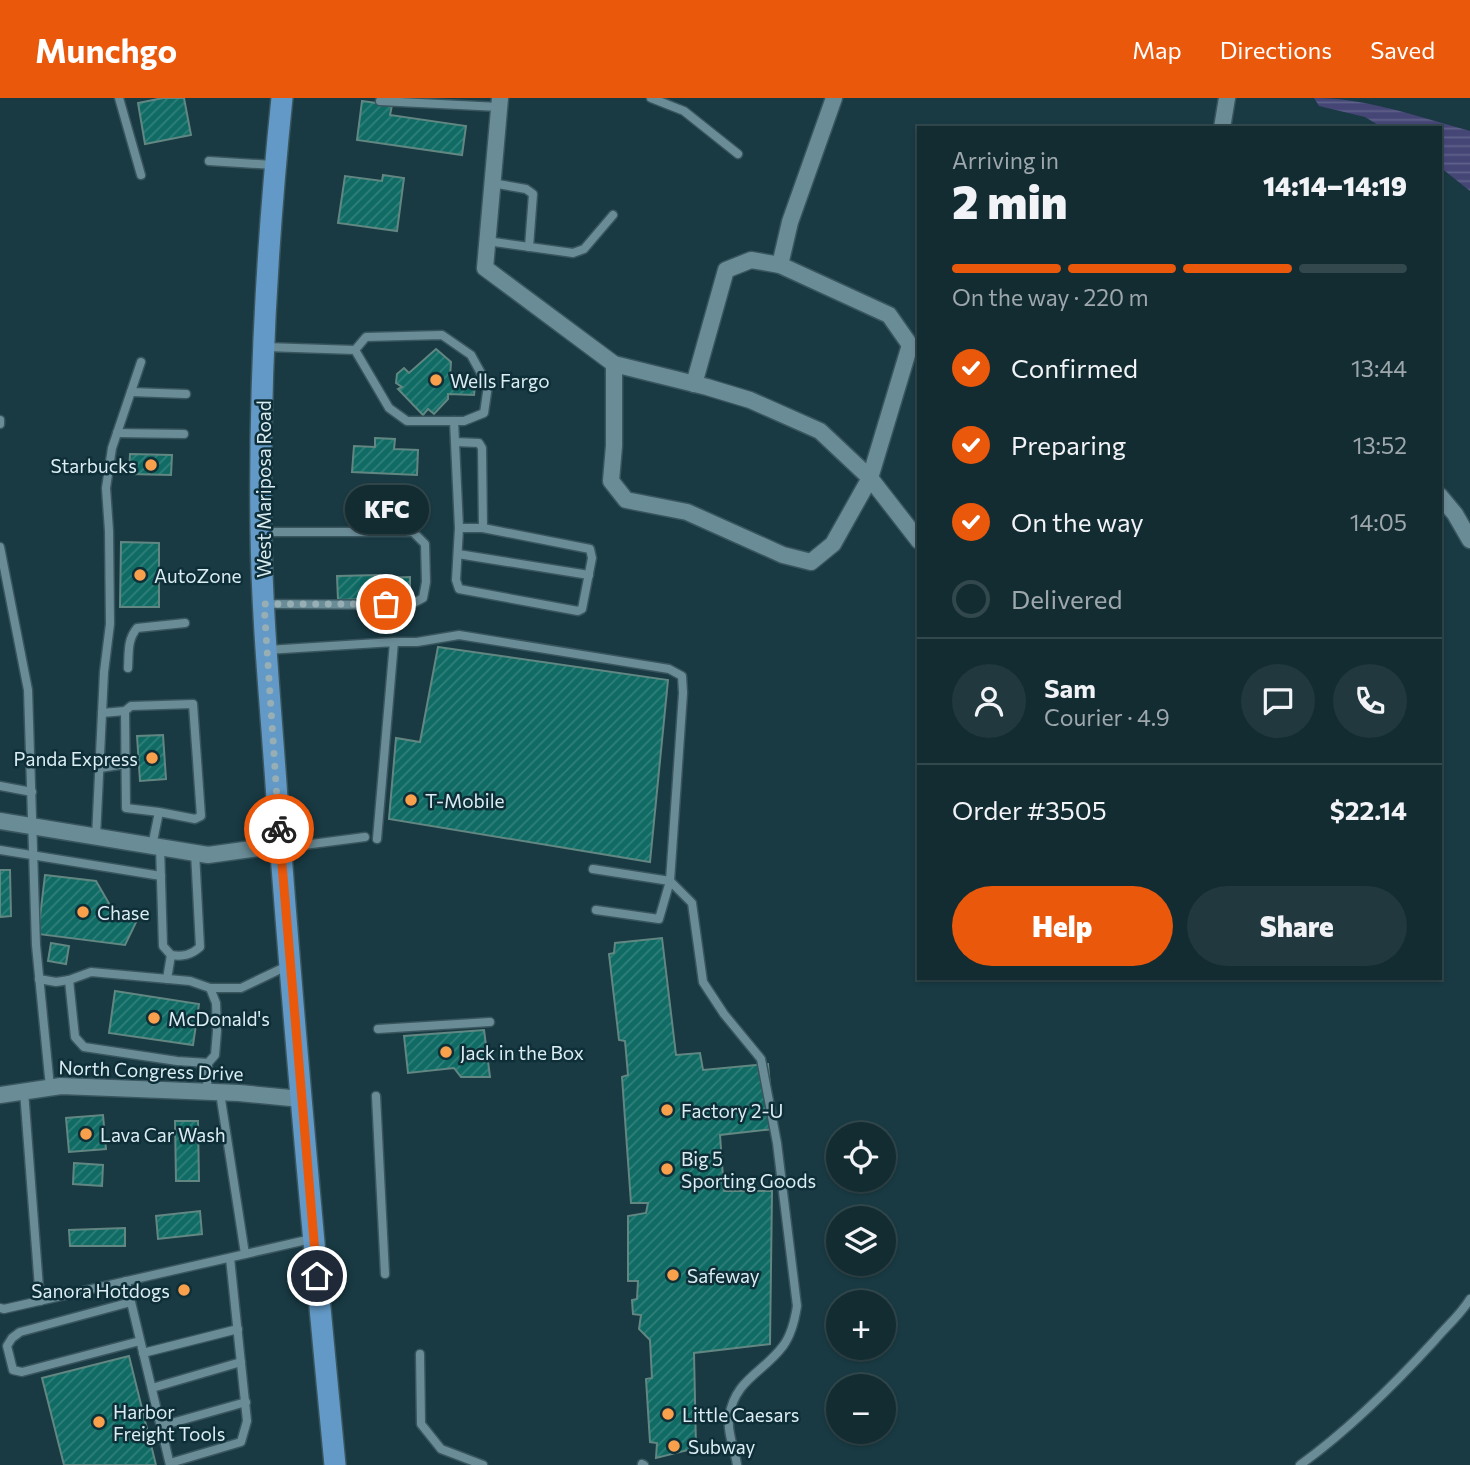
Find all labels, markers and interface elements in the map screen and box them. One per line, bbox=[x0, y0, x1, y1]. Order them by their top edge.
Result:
text: Munchgo bbox=[35, 29, 177, 70]
text: Map bbox=[1132, 35, 1182, 64]
text: Directions bbox=[1220, 35, 1332, 64]
text: Saved bbox=[1370, 35, 1435, 64]
text: Arriving in bbox=[952, 146, 1059, 174]
text: 14:14–14:19 bbox=[1263, 170, 1407, 201]
text: 2 min bbox=[952, 172, 1068, 228]
text: On the way · 220 m bbox=[952, 283, 1149, 311]
icon: check bbox=[952, 349, 990, 387]
text: Confirmed bbox=[1011, 352, 1138, 383]
text: 13:44 bbox=[1351, 354, 1407, 382]
place label: Wells Fargo bbox=[450, 369, 550, 392]
marker: Wells Fargo bbox=[428, 372, 444, 388]
street label: West Mariposa Road bbox=[252, 400, 275, 578]
icon: check bbox=[952, 426, 990, 464]
text: Preparing bbox=[1011, 429, 1126, 460]
text: 13:52 bbox=[1353, 431, 1407, 459]
place label: Starbucks bbox=[51, 454, 137, 477]
marker: Starbucks bbox=[143, 457, 159, 473]
callout: KFC bbox=[344, 485, 428, 534]
text: KFC bbox=[364, 495, 410, 523]
icon: check bbox=[952, 503, 990, 541]
text: On the way bbox=[1011, 506, 1144, 537]
text: 14:05 bbox=[1350, 508, 1407, 536]
place label: AutoZone bbox=[154, 564, 242, 587]
marker: AutoZone bbox=[132, 567, 148, 583]
pin bbox=[356, 574, 416, 634]
text: Delivered bbox=[1011, 583, 1122, 614]
icon: bag bbox=[367, 585, 405, 623]
button: person bbox=[952, 664, 1026, 738]
button: chat bbox=[1241, 664, 1315, 738]
button: phone bbox=[1333, 664, 1407, 738]
text: Sam bbox=[1044, 672, 1096, 703]
text: Courier · 4.9 bbox=[1044, 703, 1170, 731]
place label: Panda Express bbox=[14, 747, 138, 770]
marker: Panda Express bbox=[144, 750, 160, 766]
place label: T-Mobile bbox=[425, 789, 505, 812]
marker: T-Mobile bbox=[403, 792, 419, 808]
courier bbox=[244, 794, 314, 864]
text: Order #3505 bbox=[952, 794, 1107, 825]
text: $22.14 bbox=[1330, 794, 1407, 825]
icon: bike bbox=[260, 810, 298, 848]
button: Help bbox=[952, 886, 1173, 966]
button: Share bbox=[1187, 886, 1407, 966]
place label: Chase bbox=[97, 901, 150, 924]
marker: Chase bbox=[75, 904, 91, 920]
place label: McDonald's bbox=[168, 1007, 270, 1030]
marker: McDonald's bbox=[146, 1010, 162, 1026]
place label: Jack in the Box bbox=[460, 1041, 584, 1064]
marker: Jack in the Box bbox=[438, 1044, 454, 1060]
street label: North Congress Drive bbox=[58, 1055, 244, 1085]
place label: Factory 2-U bbox=[681, 1099, 783, 1122]
marker: Factory 2-U bbox=[659, 1102, 675, 1118]
map controls bbox=[826, 1122, 896, 1444]
button: locate bbox=[826, 1122, 896, 1192]
place label: Lava Car Wash bbox=[100, 1123, 226, 1146]
marker: Lava Car Wash bbox=[78, 1126, 94, 1142]
place label: Big 5 Sporting Goods bbox=[681, 1147, 816, 1192]
marker: Big 5 Sporting Goods bbox=[659, 1161, 675, 1177]
button: layers bbox=[826, 1206, 896, 1276]
pin bbox=[287, 1246, 347, 1306]
icon: home bbox=[298, 1257, 336, 1295]
place label: Safeway bbox=[687, 1264, 760, 1287]
marker: Safeway bbox=[665, 1267, 681, 1283]
place label: Sanora Hotdogs bbox=[31, 1279, 170, 1302]
marker: Sanora Hotdogs bbox=[176, 1282, 192, 1298]
button: + bbox=[826, 1290, 896, 1360]
button: − bbox=[826, 1374, 896, 1444]
place label: Harbor Freight Tools bbox=[113, 1400, 225, 1445]
place label: Little Caesars bbox=[682, 1403, 799, 1426]
marker: Little Caesars bbox=[660, 1406, 676, 1422]
marker: Harbor Freight Tools bbox=[91, 1414, 107, 1430]
place label: Subway bbox=[688, 1435, 755, 1458]
marker: Subway bbox=[666, 1438, 682, 1454]

